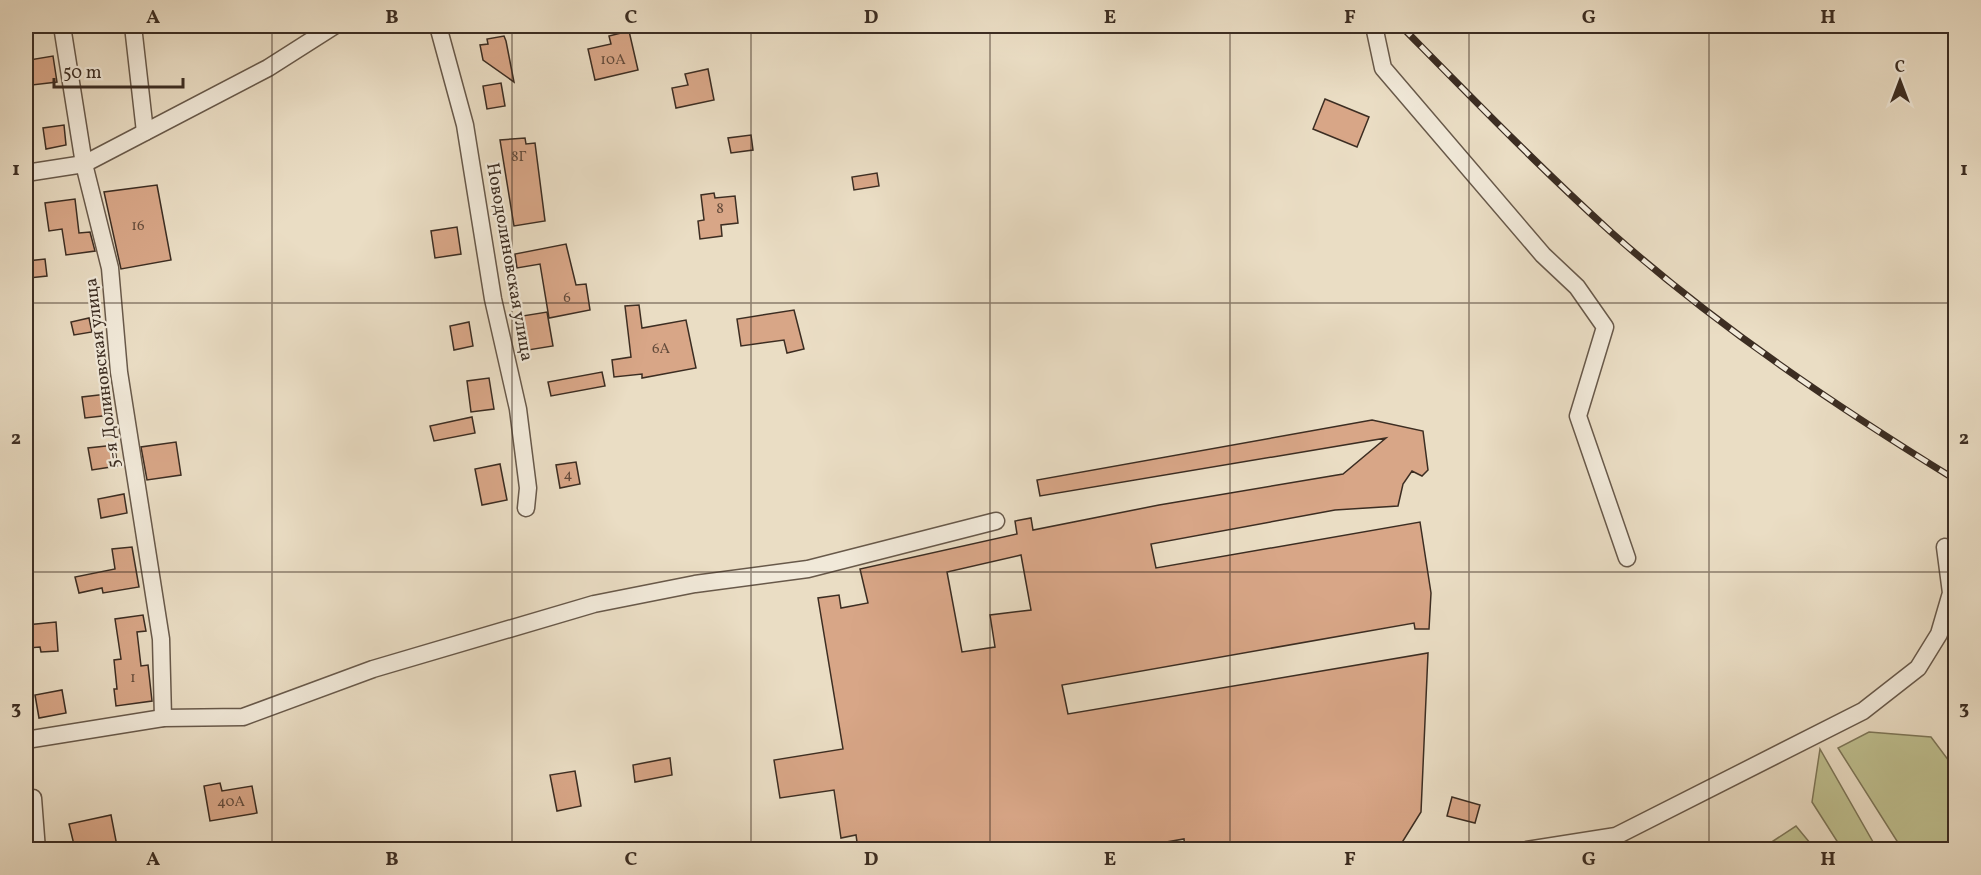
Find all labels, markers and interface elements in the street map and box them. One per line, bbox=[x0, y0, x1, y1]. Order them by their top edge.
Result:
text: A bbox=[146, 4, 160, 32]
text: B bbox=[385, 4, 399, 32]
text: C bbox=[625, 4, 638, 32]
text: D bbox=[864, 4, 878, 32]
text: E bbox=[1104, 4, 1116, 32]
text: F bbox=[1344, 4, 1356, 32]
text: G bbox=[1582, 4, 1596, 32]
text: H bbox=[1820, 4, 1836, 32]
house number: 10А bbox=[600, 50, 626, 71]
scale bar bbox=[54, 51, 183, 89]
north arrow bbox=[1870, 51, 1930, 111]
text: С bbox=[1895, 57, 1905, 79]
text: 50 m bbox=[63, 61, 102, 86]
house number: 8Г bbox=[511, 147, 527, 168]
text: 1 bbox=[12, 156, 20, 184]
text: 1 bbox=[1960, 156, 1968, 184]
street label: Новодолиновская улица bbox=[479, 161, 539, 363]
house number: 8 bbox=[716, 199, 724, 220]
house number: 16 bbox=[131, 216, 145, 237]
street label: 5-я Долиновская улица bbox=[79, 276, 127, 470]
house number: 6 bbox=[563, 288, 571, 309]
house number: 6А bbox=[652, 339, 671, 360]
text: 2 bbox=[11, 425, 21, 453]
text: 2 bbox=[1959, 425, 1969, 453]
house number: 4 bbox=[564, 465, 573, 486]
house number: 1 bbox=[130, 668, 136, 689]
text: 3 bbox=[11, 695, 21, 723]
text: 3 bbox=[1959, 695, 1969, 723]
house number: 40А bbox=[217, 792, 246, 813]
text: A bbox=[146, 846, 160, 874]
text: B bbox=[385, 846, 399, 874]
text: C bbox=[625, 846, 638, 874]
text: D bbox=[864, 846, 878, 874]
text: E bbox=[1104, 846, 1116, 874]
text: F bbox=[1344, 846, 1356, 874]
text: G bbox=[1582, 846, 1596, 874]
text: H bbox=[1820, 846, 1836, 874]

